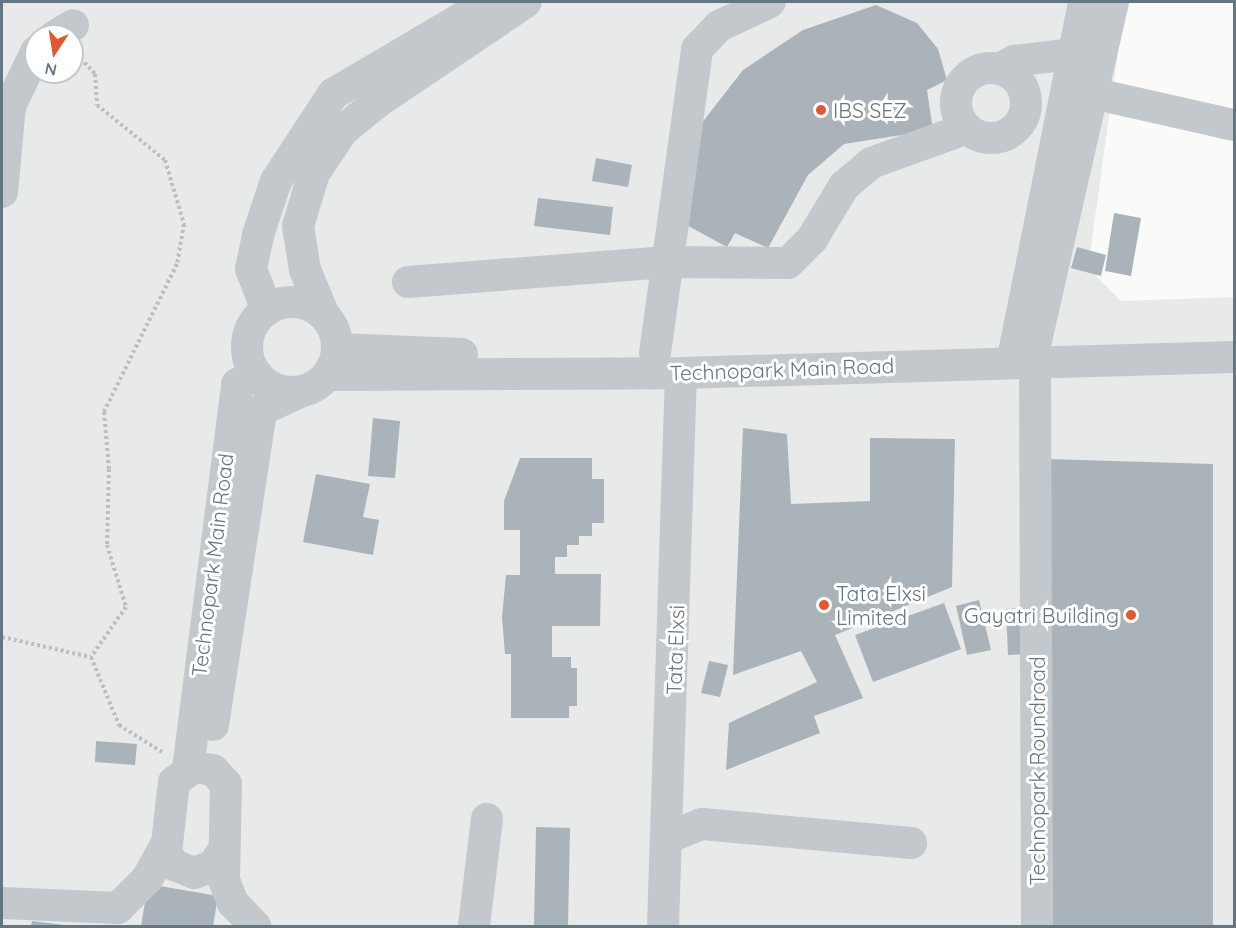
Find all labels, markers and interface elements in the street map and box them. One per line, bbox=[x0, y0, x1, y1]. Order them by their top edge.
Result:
north arrow bbox=[24, 24, 84, 84]
text: N bbox=[43, 59, 59, 81]
place label: IBS SEZ bbox=[833, 97, 907, 123]
marker: IBS SEZ bbox=[814, 103, 828, 117]
street label: Technopark Main Road bbox=[669, 352, 895, 386]
street label: Technopark Main Road bbox=[186, 452, 238, 678]
place label: Tata Elxsi Limited bbox=[836, 580, 926, 630]
marker: Tata Elxsi Limited bbox=[817, 598, 831, 612]
place label: Gayatri Building bbox=[964, 602, 1119, 628]
street label: Tata Elxsi bbox=[661, 605, 689, 695]
marker: Gayatri Building bbox=[1124, 608, 1138, 622]
street label: Technopark Roundroad bbox=[1024, 656, 1050, 886]

